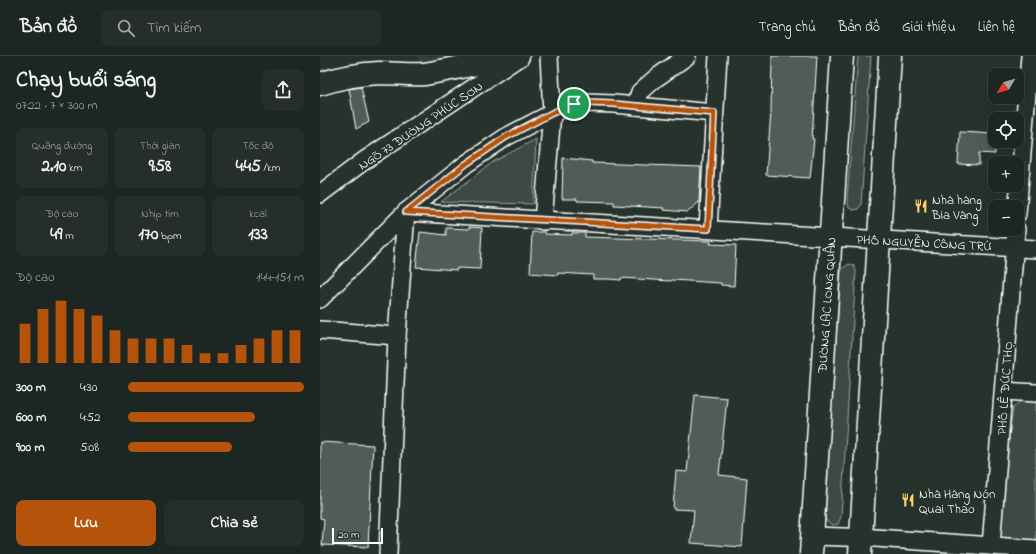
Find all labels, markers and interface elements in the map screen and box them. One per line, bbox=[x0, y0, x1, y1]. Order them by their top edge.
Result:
search box bbox=[101, 10, 381, 46]
text: Bản đồ bbox=[20, 14, 77, 41]
icon: search bbox=[115, 17, 137, 39]
text: Tìm kiếm bbox=[147, 17, 201, 39]
text: Trang chủ bbox=[759, 17, 816, 38]
text: Bản đồ bbox=[838, 17, 880, 38]
text: Giới thiệu bbox=[902, 17, 956, 38]
text: Liên hệ bbox=[978, 17, 1016, 38]
text: Chạy buổi sáng bbox=[16, 65, 156, 97]
north arrow bbox=[988, 68, 1024, 104]
map controls bbox=[988, 68, 1024, 236]
button: share bbox=[262, 69, 304, 111]
street label: NGÕ 73 ĐƯỜNG PHÚC SƠN bbox=[355, 77, 487, 175]
pin bbox=[557, 87, 591, 121]
icon: arrive bbox=[563, 93, 585, 115]
text: 07:22 · 7 × 300 m bbox=[16, 96, 98, 115]
button: locate bbox=[988, 112, 1024, 148]
text: Quãng đường bbox=[32, 138, 92, 154]
text: Thời gian bbox=[140, 138, 180, 154]
text: Tốc độ bbox=[243, 138, 273, 154]
text: 2.10 bbox=[42, 154, 66, 179]
text: 9:58 bbox=[149, 154, 171, 179]
text: 4:45 bbox=[236, 154, 261, 179]
button: + bbox=[988, 156, 1024, 192]
text: km bbox=[66, 160, 82, 176]
text: /km bbox=[261, 160, 280, 176]
place label: Nhà hàng Bia Vàng bbox=[931, 191, 982, 226]
restaurant icon: Nhà hàng Bia Vàng bbox=[913, 198, 929, 214]
button: − bbox=[988, 200, 1024, 236]
text: Độ cao bbox=[46, 206, 78, 222]
text: Nhịp tim bbox=[141, 206, 179, 222]
text: kcal bbox=[249, 206, 267, 222]
text: 49 bbox=[50, 222, 62, 247]
text: 170 bbox=[139, 222, 158, 247]
text: 133 bbox=[248, 222, 268, 247]
text: m bbox=[62, 228, 74, 244]
text: bpm bbox=[158, 228, 181, 244]
street label: PHỐ NGUYỄN CÔNG TRỨ bbox=[856, 230, 992, 257]
street label: ĐƯỜNG LẠC LONG QUÂN bbox=[813, 237, 842, 375]
text: Độ cao bbox=[16, 268, 55, 287]
text: 144–151 m bbox=[256, 268, 304, 287]
street label: PHỐ LÊ ĐỨC THỌ bbox=[993, 341, 1018, 436]
text: 300 m bbox=[16, 378, 46, 397]
text: 4:30 bbox=[80, 378, 97, 397]
text: 600 m bbox=[16, 408, 46, 427]
text: 4:52 bbox=[80, 408, 100, 427]
text: 900 m bbox=[16, 438, 44, 457]
text: 5:08 bbox=[80, 438, 99, 457]
place label: Nhà Hàng Nón Quai Thao bbox=[919, 485, 995, 519]
restaurant icon: Nhà Hàng Nón Quai Thao bbox=[900, 492, 916, 508]
button: Lưu bbox=[16, 500, 156, 546]
button: Chia sẻ bbox=[164, 500, 304, 546]
scale bar bbox=[332, 526, 383, 545]
text: 20 m bbox=[338, 527, 360, 543]

